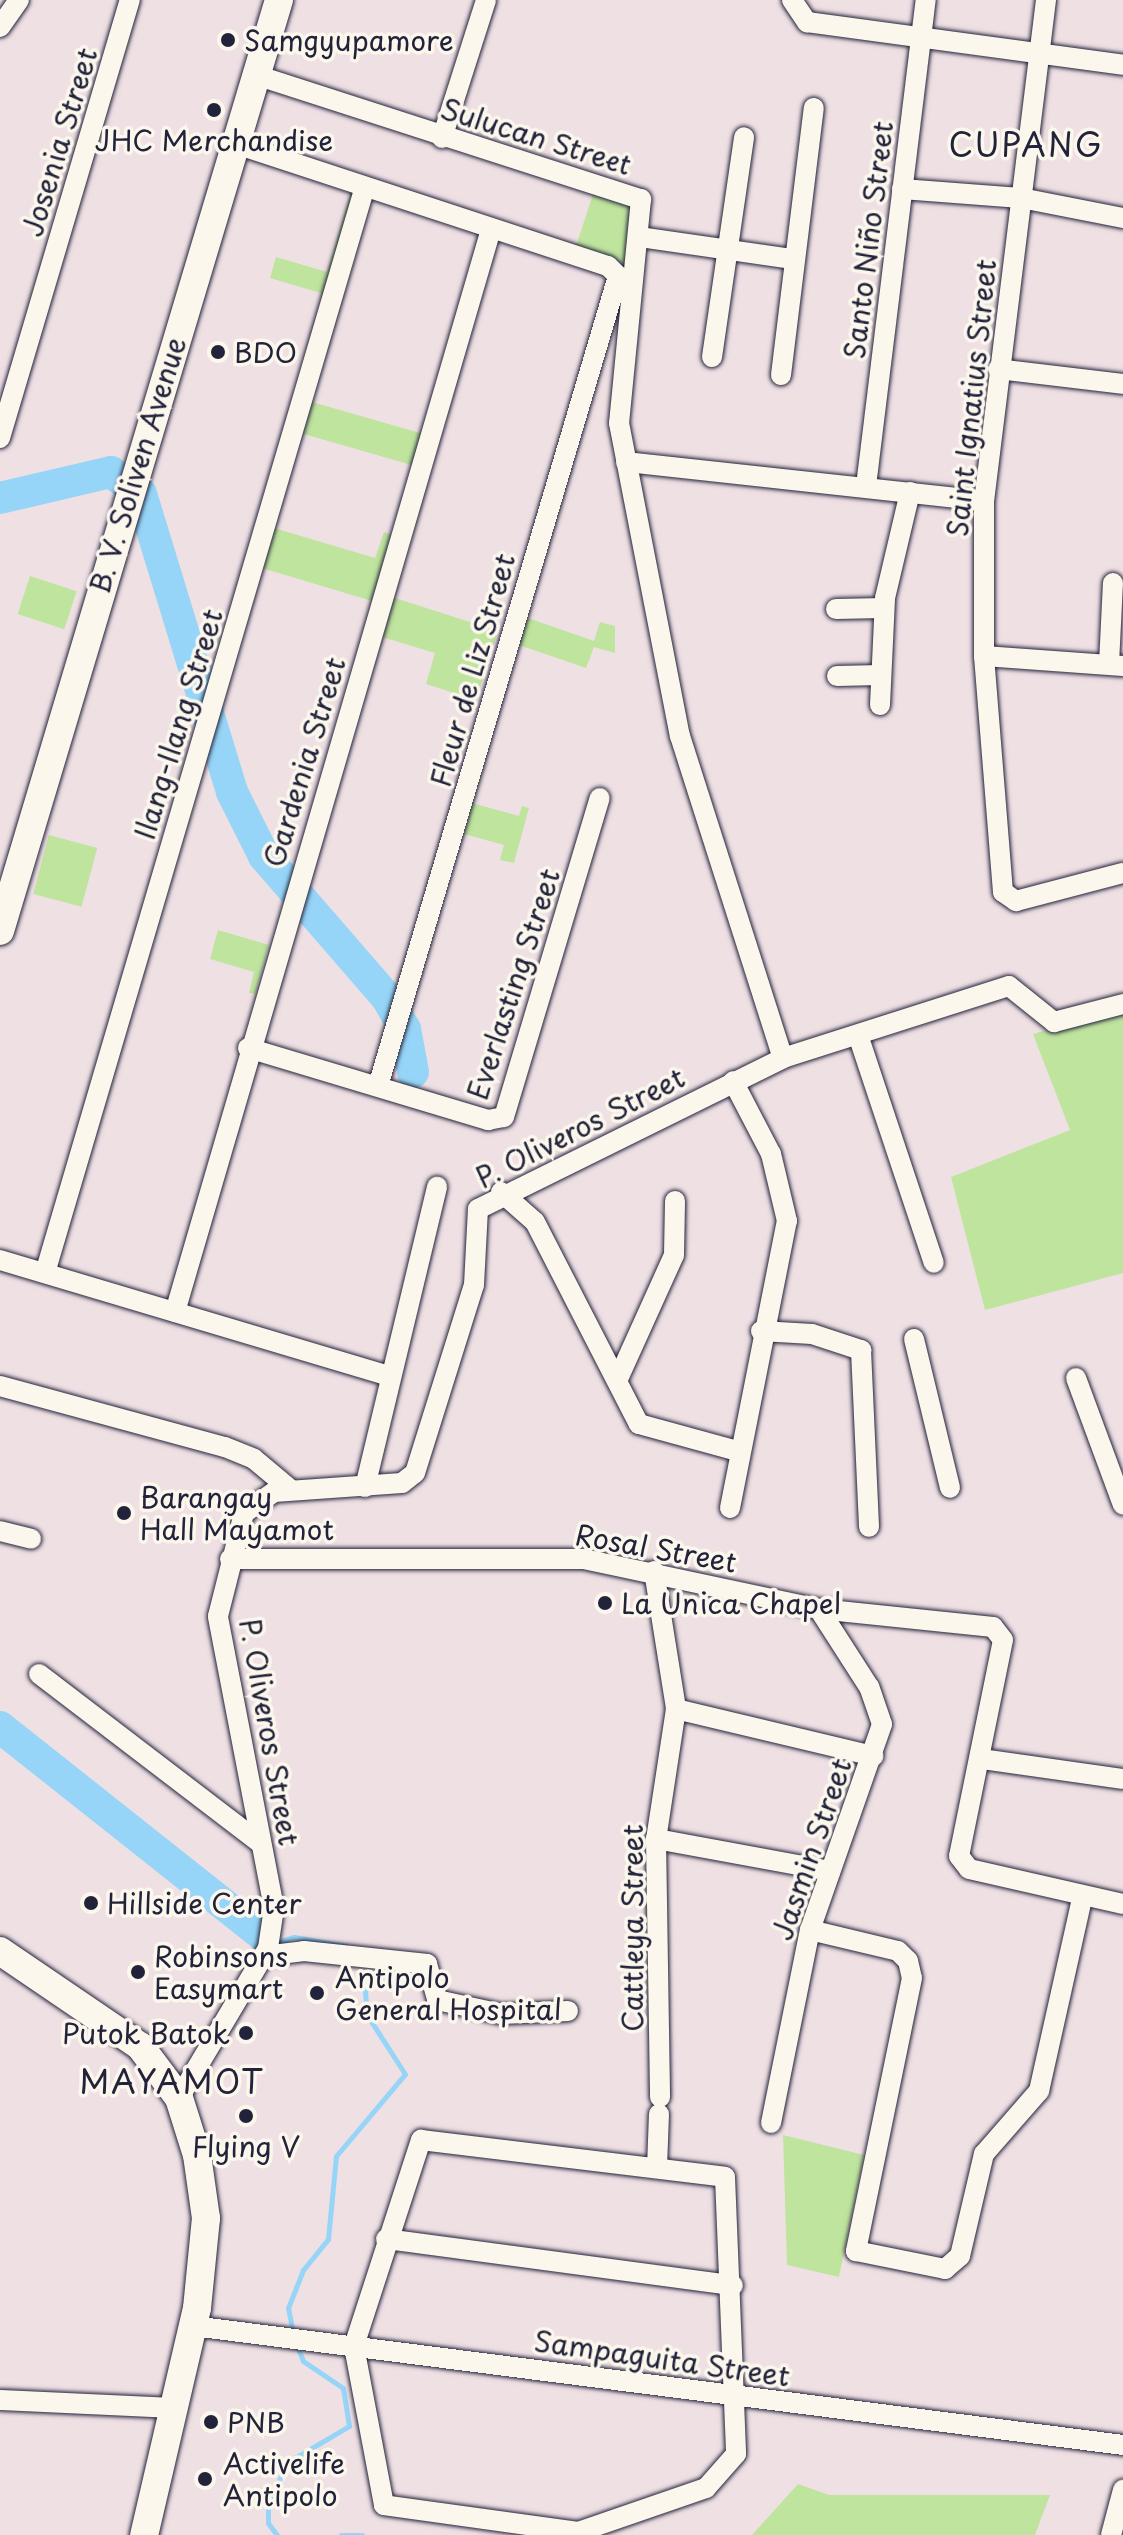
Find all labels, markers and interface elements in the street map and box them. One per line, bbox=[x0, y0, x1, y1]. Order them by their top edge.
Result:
place label: Samgyupamore bbox=[244, 23, 454, 57]
marker: Samgyupamore bbox=[219, 31, 237, 49]
street label: Josenia Street bbox=[15, 44, 103, 240]
street label: Sulucan Street bbox=[435, 91, 637, 181]
marker: JHC Merchandise bbox=[205, 101, 223, 119]
street label: Santo Niño Street bbox=[837, 118, 899, 362]
place label: JHC Merchandise bbox=[94, 123, 334, 157]
district label: CUPANG bbox=[947, 125, 1105, 163]
street label: Saint Ignatius Street bbox=[940, 257, 1002, 539]
street label: B. V. Soliven Avenue bbox=[82, 332, 192, 598]
place label: BDO bbox=[234, 335, 297, 369]
marker: BDO bbox=[209, 343, 227, 361]
street label: Fleur de Liz Street bbox=[422, 547, 522, 793]
street label: Ilang-Ilang Street bbox=[127, 605, 229, 843]
street label: Gardenia Street bbox=[256, 654, 352, 870]
street label: Everlasting Street bbox=[460, 864, 566, 1104]
street label: P. Oliveros Street bbox=[469, 1059, 691, 1195]
place label: Barangay Hall Mayamot bbox=[140, 1480, 335, 1546]
marker: Barangay Hall Mayamot bbox=[115, 1504, 133, 1522]
street label: Rosal Street bbox=[572, 1517, 740, 1579]
place label: La Unica Chapel bbox=[621, 1586, 845, 1620]
marker: La Unica Chapel bbox=[596, 1594, 614, 1612]
street label: P. Oliveros Street bbox=[233, 1614, 307, 1850]
street label: Jasmin Street bbox=[764, 1754, 858, 1944]
street label: Cattleya Street bbox=[615, 1823, 649, 2033]
place label: Hillside Center bbox=[107, 1886, 304, 1920]
marker: Hillside Center bbox=[82, 1894, 100, 1912]
place label: Robinsons Easymart bbox=[154, 1939, 288, 2005]
place label: Antipolo General Hospital bbox=[335, 1960, 563, 2026]
marker: Robinsons Easymart bbox=[129, 1963, 147, 1981]
marker: Antipolo General Hospital bbox=[306, 1982, 328, 2004]
place label: Putok Batok bbox=[62, 2016, 230, 2050]
marker: Putok Batok bbox=[237, 2024, 255, 2042]
district label: MAYAMOT bbox=[80, 2062, 264, 2100]
marker: Flying V bbox=[237, 2107, 255, 2125]
place label: Flying V bbox=[192, 2129, 300, 2163]
street label: Sampaguita Street bbox=[532, 2323, 792, 2393]
place label: PNB bbox=[227, 2405, 285, 2439]
marker: PNB bbox=[202, 2413, 220, 2431]
place label: Activelife Antipolo bbox=[223, 2446, 345, 2512]
marker: Activelife Antipolo bbox=[194, 2468, 216, 2490]

